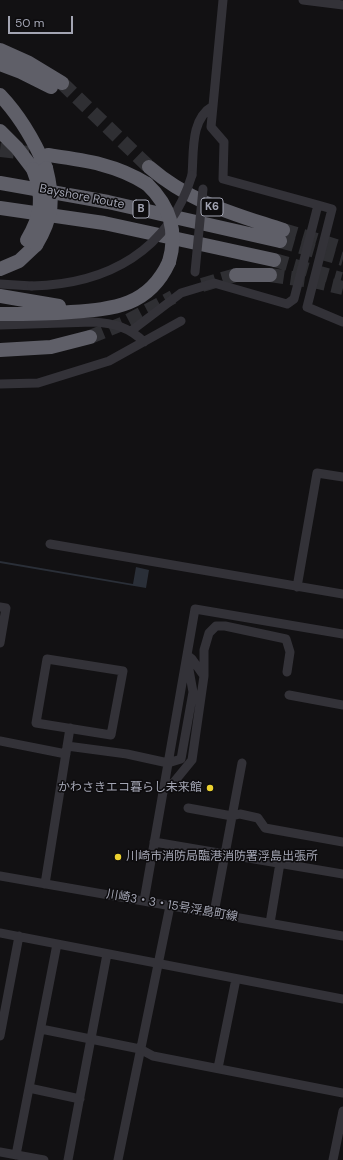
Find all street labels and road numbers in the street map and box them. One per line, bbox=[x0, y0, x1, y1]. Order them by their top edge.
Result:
street label: Bayshore Route bbox=[38, 182, 126, 212]
road number: K6 bbox=[201, 198, 223, 216]
road number: B bbox=[133, 200, 149, 218]
street label: 川崎3・3・15号浮島町線 bbox=[105, 887, 239, 925]

